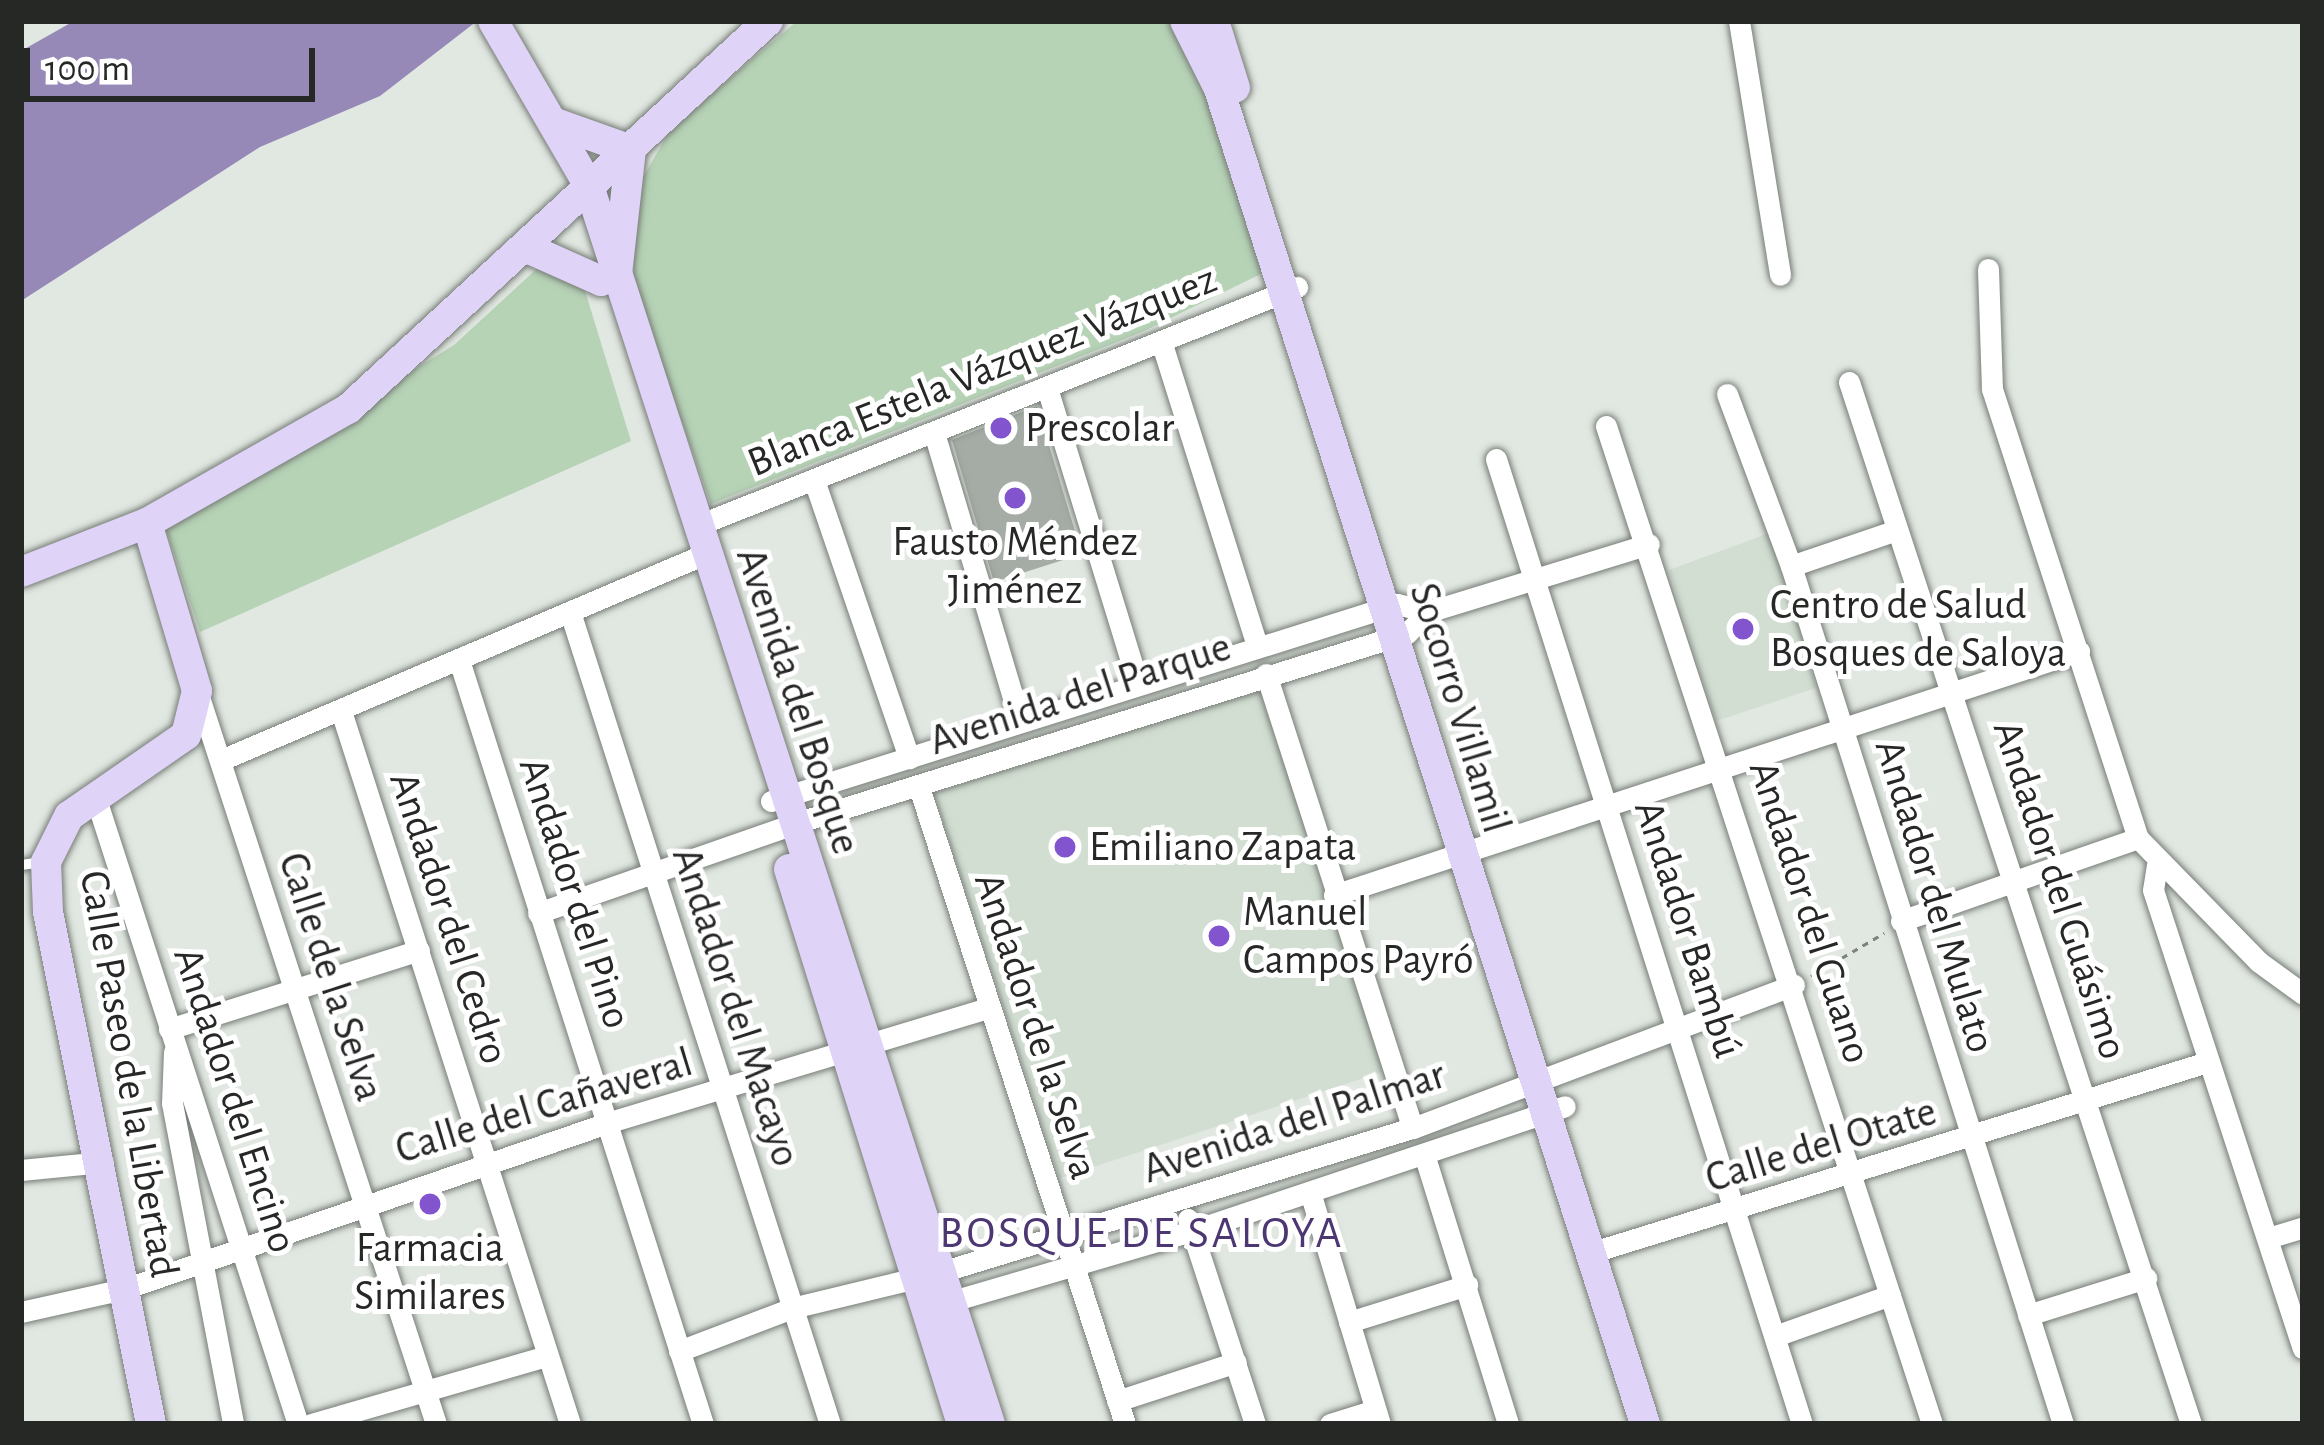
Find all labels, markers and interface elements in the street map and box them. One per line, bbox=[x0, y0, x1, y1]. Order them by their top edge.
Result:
scale bar bbox=[30, 24, 321, 98]
text: 100 m bbox=[45, 51, 130, 87]
street label: Blanca Estela Vázquez Vázquez bbox=[740, 254, 1224, 488]
place label: Prescolar bbox=[1025, 403, 1174, 453]
marker: Prescolar bbox=[988, 415, 1014, 441]
marker: Fausto Méndez Jiménez bbox=[1002, 485, 1028, 511]
place label: Fausto Méndez Jiménez bbox=[892, 517, 1138, 616]
street label: Avenida del Bosque bbox=[725, 542, 871, 860]
street label: Socorro Villamil bbox=[1398, 577, 1522, 839]
place label: Centro de Salud Bosques de Saloya bbox=[1770, 580, 2066, 678]
marker: Centro de Salud Bosques de Saloya bbox=[1727, 613, 1759, 645]
street label: Avenida del Parque bbox=[923, 622, 1237, 766]
street label: Andador del Guásimo bbox=[1982, 715, 2138, 1065]
street label: Andador del Mulato bbox=[1863, 733, 2007, 1059]
street label: Andador del Pino bbox=[507, 751, 643, 1035]
street label: Andador del Guano bbox=[1737, 755, 1883, 1069]
street label: Andador del Cedro bbox=[378, 766, 520, 1070]
street label: Andador Bambú bbox=[1623, 794, 1753, 1064]
place label: Emiliano Zapata bbox=[1089, 822, 1356, 872]
marker: Emiliano Zapata bbox=[1052, 834, 1078, 860]
street label: Andador del Macayo bbox=[661, 841, 811, 1173]
street label: Calle de la Selva bbox=[267, 846, 395, 1108]
street label: Calle Paseo de la Libertad bbox=[68, 867, 190, 1281]
street label: Andador de la Selva bbox=[963, 867, 1109, 1185]
place label: Manuel Campos Payró bbox=[1243, 887, 1474, 986]
marker: Manuel Campos Payró bbox=[1206, 923, 1232, 949]
street label: Andador del Encino bbox=[162, 941, 308, 1259]
street label: Calle del Cañaveral bbox=[390, 1037, 698, 1175]
street label: Avenida del Palmar bbox=[1136, 1049, 1452, 1195]
street label: Calle del Otate bbox=[1700, 1086, 1942, 1204]
marker: Farmacia Similares bbox=[417, 1191, 443, 1217]
district label: BOSQUE DE SALOYA bbox=[939, 1207, 1345, 1261]
place label: Farmacia Similares bbox=[354, 1223, 506, 1322]

